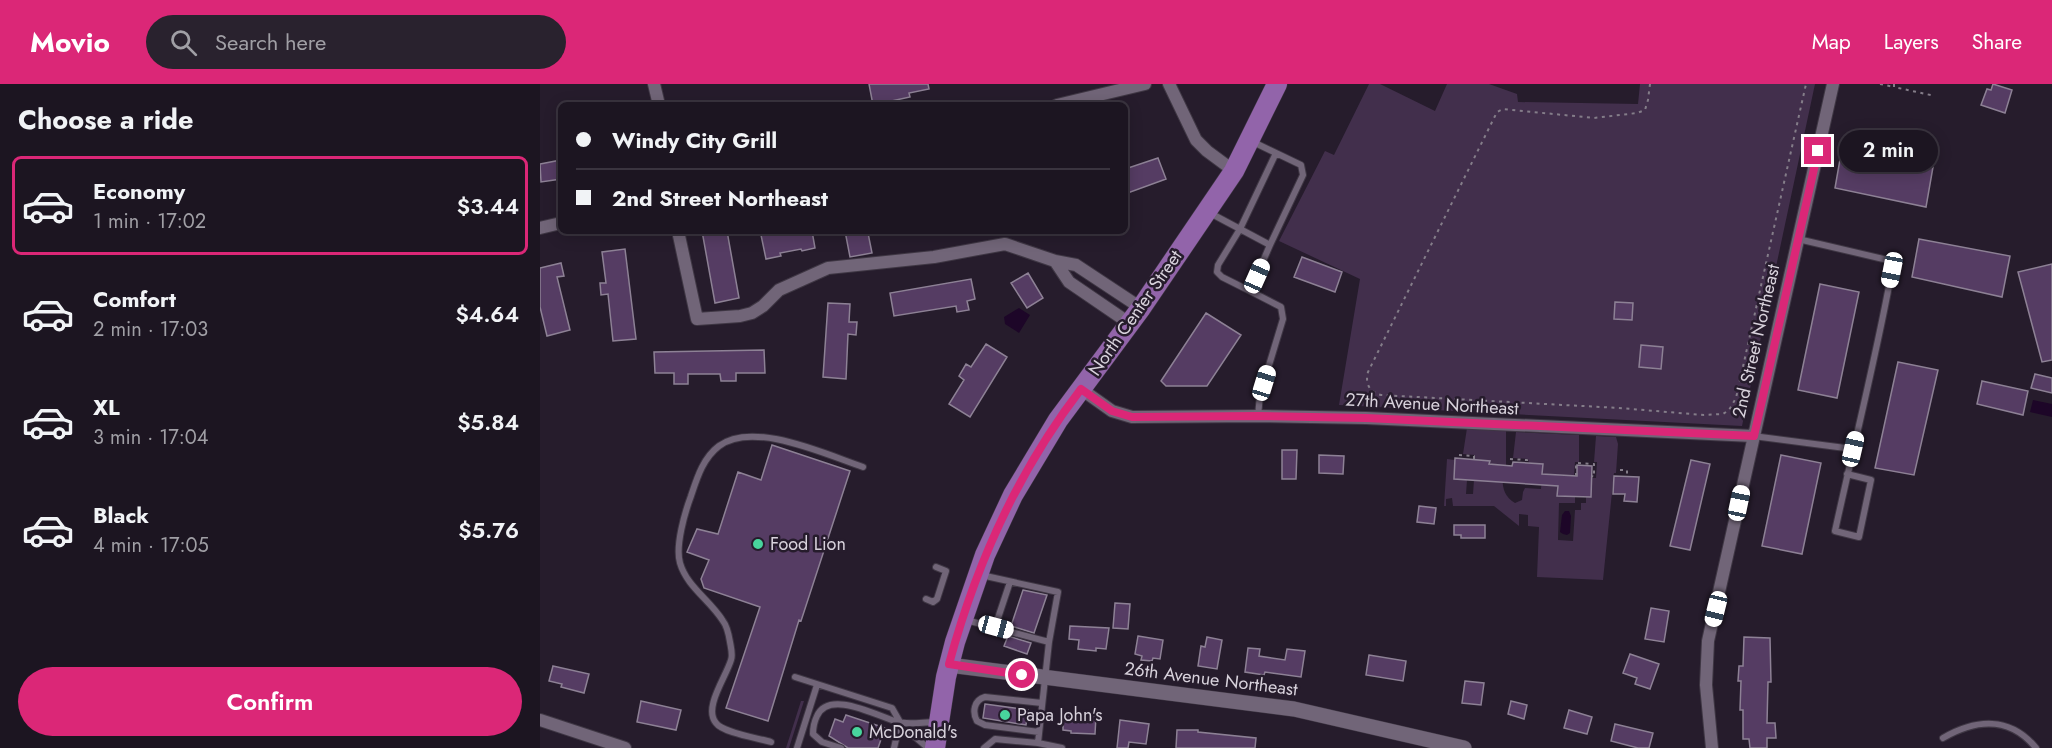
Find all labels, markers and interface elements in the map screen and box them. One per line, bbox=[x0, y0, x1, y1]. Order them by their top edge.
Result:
search box bbox=[146, 15, 566, 69]
text: Movio bbox=[30, 22, 110, 63]
icon: search bbox=[167, 26, 200, 59]
text: Search here bbox=[215, 26, 326, 58]
text: Map bbox=[1812, 27, 1851, 57]
text: Layers bbox=[1884, 27, 1939, 57]
text: Share bbox=[1972, 27, 2022, 57]
text: Choose a ride bbox=[18, 100, 193, 139]
text: Windy City Grill bbox=[612, 124, 777, 156]
callout: 2 min bbox=[1839, 130, 1938, 172]
text: 2 min bbox=[1863, 136, 1914, 165]
route end bbox=[1804, 137, 1831, 164]
text: Economy bbox=[93, 175, 185, 207]
icon: car bbox=[21, 179, 75, 233]
text: 2nd Street Northeast bbox=[612, 182, 828, 214]
text: $3.44 bbox=[457, 190, 519, 222]
text: 1 min · 17:02 bbox=[93, 207, 206, 236]
street label: North Center Street bbox=[1082, 244, 1189, 381]
car bbox=[1880, 251, 1904, 289]
car bbox=[1241, 256, 1273, 296]
street label: 2nd Street Northeast bbox=[1726, 261, 1786, 420]
text: Comfort bbox=[93, 283, 176, 315]
icon: car bbox=[21, 287, 75, 341]
text: $4.64 bbox=[455, 298, 519, 330]
text: 2 min · 17:03 bbox=[93, 315, 208, 344]
car bbox=[1250, 363, 1278, 403]
street label: 27th Avenue Northeast bbox=[1345, 386, 1520, 422]
text: XL bbox=[93, 391, 120, 423]
icon: car bbox=[21, 395, 75, 449]
text: $5.84 bbox=[457, 406, 519, 438]
text: 3 min · 17:04 bbox=[93, 423, 208, 452]
car bbox=[1840, 429, 1866, 469]
car bbox=[1726, 484, 1752, 522]
text: Black bbox=[93, 499, 149, 531]
icon: car bbox=[21, 503, 75, 557]
text: $5.76 bbox=[458, 514, 519, 546]
text: 4 min · 17:05 bbox=[93, 531, 209, 560]
place label: Food Lion bbox=[770, 531, 846, 557]
marker: Food Lion bbox=[751, 537, 765, 551]
car bbox=[1703, 589, 1729, 629]
car bbox=[976, 614, 1016, 640]
street label: 26th Avenue Northeast bbox=[1123, 655, 1300, 703]
route start bbox=[1008, 661, 1035, 688]
button: Confirm bbox=[18, 667, 522, 736]
place label: Papa John's bbox=[1017, 702, 1102, 728]
marker: Papa John's bbox=[998, 708, 1012, 722]
place label: McDonald's bbox=[869, 719, 957, 745]
marker: McDonald's bbox=[850, 725, 864, 739]

